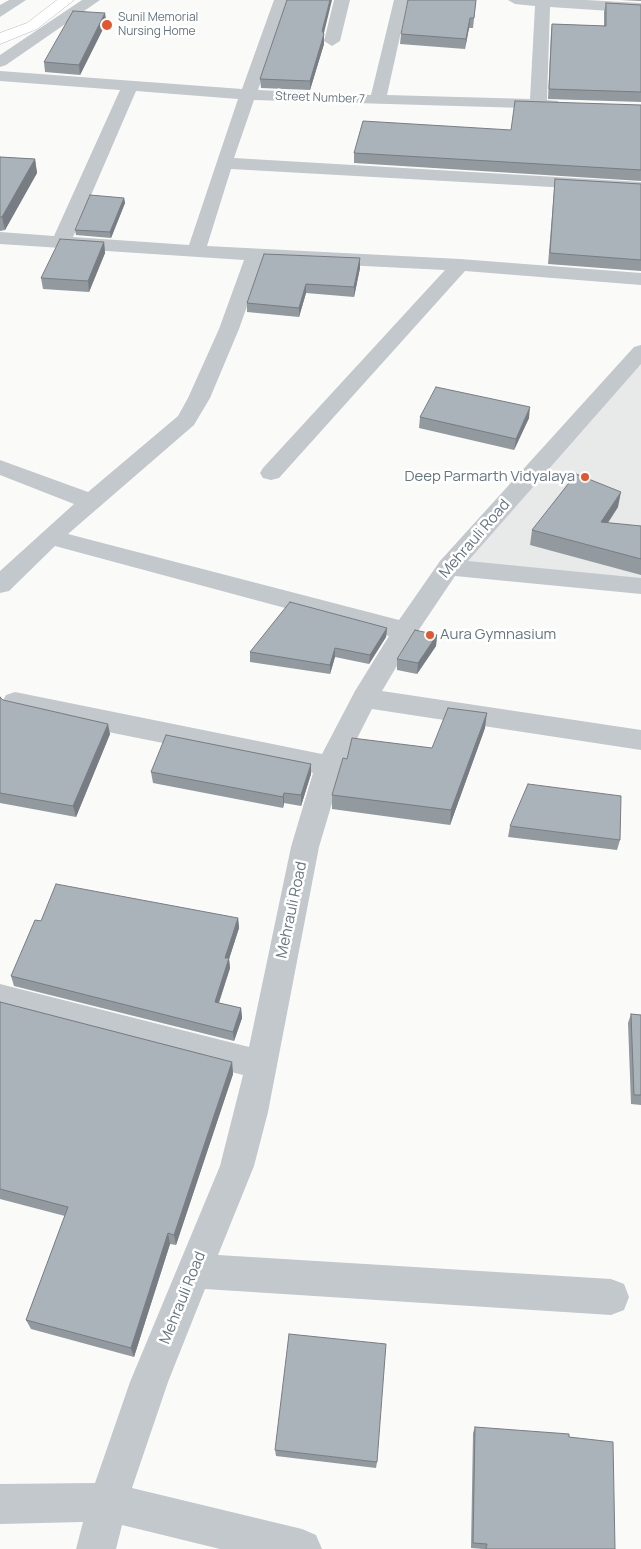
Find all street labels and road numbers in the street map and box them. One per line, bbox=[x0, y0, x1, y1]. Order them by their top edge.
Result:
street label: Street Number 7 bbox=[275, 89, 365, 107]
street label: Mehrauli Road bbox=[436, 496, 514, 582]
street label: Mehrauli Road bbox=[273, 860, 311, 960]
street label: Mehrauli Road bbox=[156, 1249, 210, 1347]

